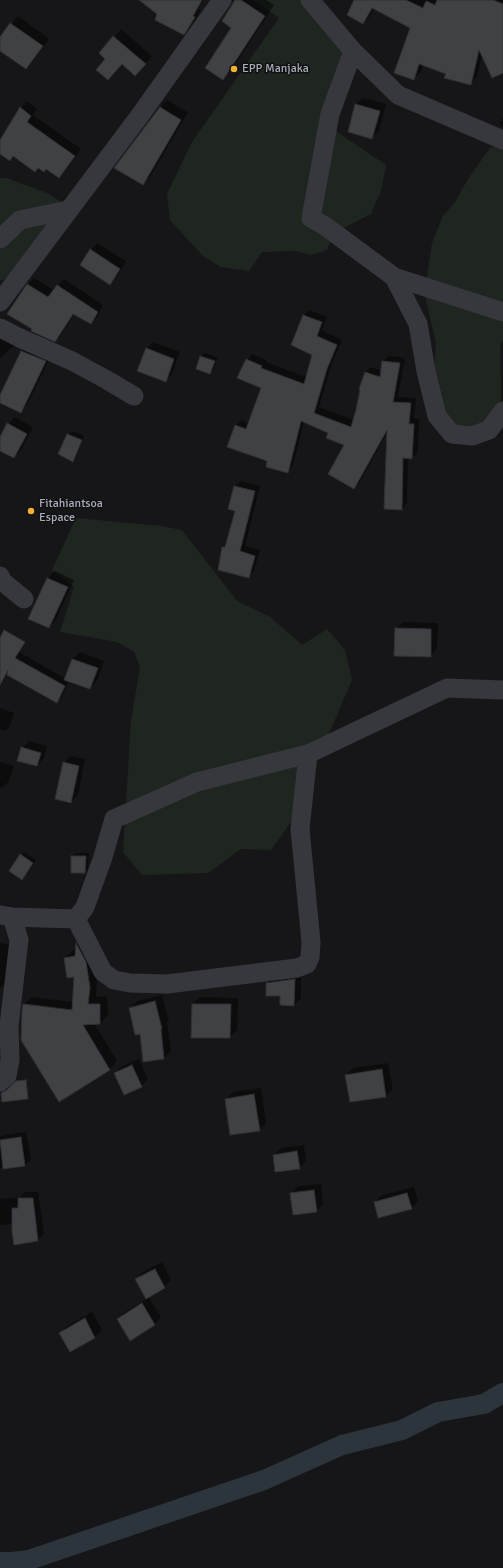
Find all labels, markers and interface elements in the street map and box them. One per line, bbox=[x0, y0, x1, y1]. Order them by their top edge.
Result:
place label: EPP Manjaka bbox=[242, 62, 309, 76]
marker: EPP Manjaka bbox=[229, 64, 239, 74]
place label: Fitahiantsoa Espace bbox=[39, 497, 103, 525]
marker: Fitahiantsoa Espace bbox=[26, 506, 36, 516]

